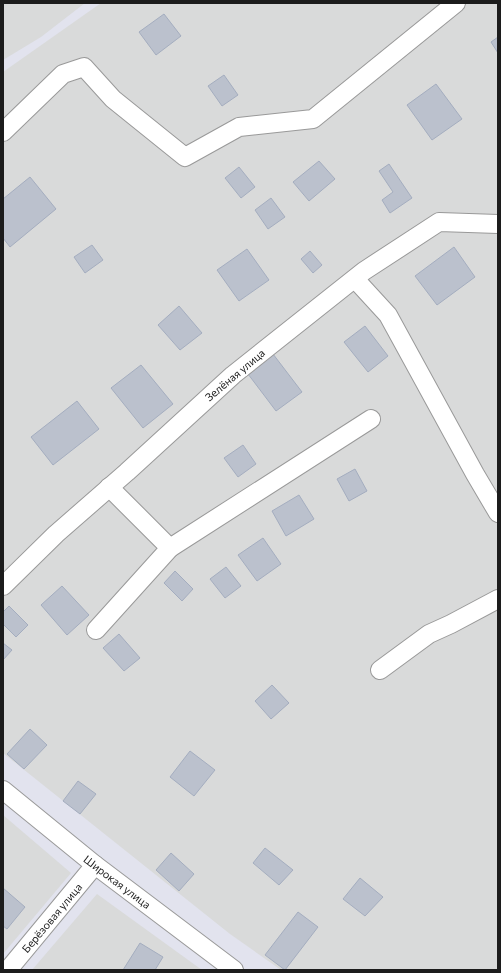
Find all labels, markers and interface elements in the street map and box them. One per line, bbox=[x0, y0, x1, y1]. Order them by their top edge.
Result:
street label: Зелёная улица bbox=[202, 346, 267, 403]
street label: Широкая улица bbox=[81, 852, 153, 911]
street label: Берёзовая улица bbox=[19, 880, 84, 955]

